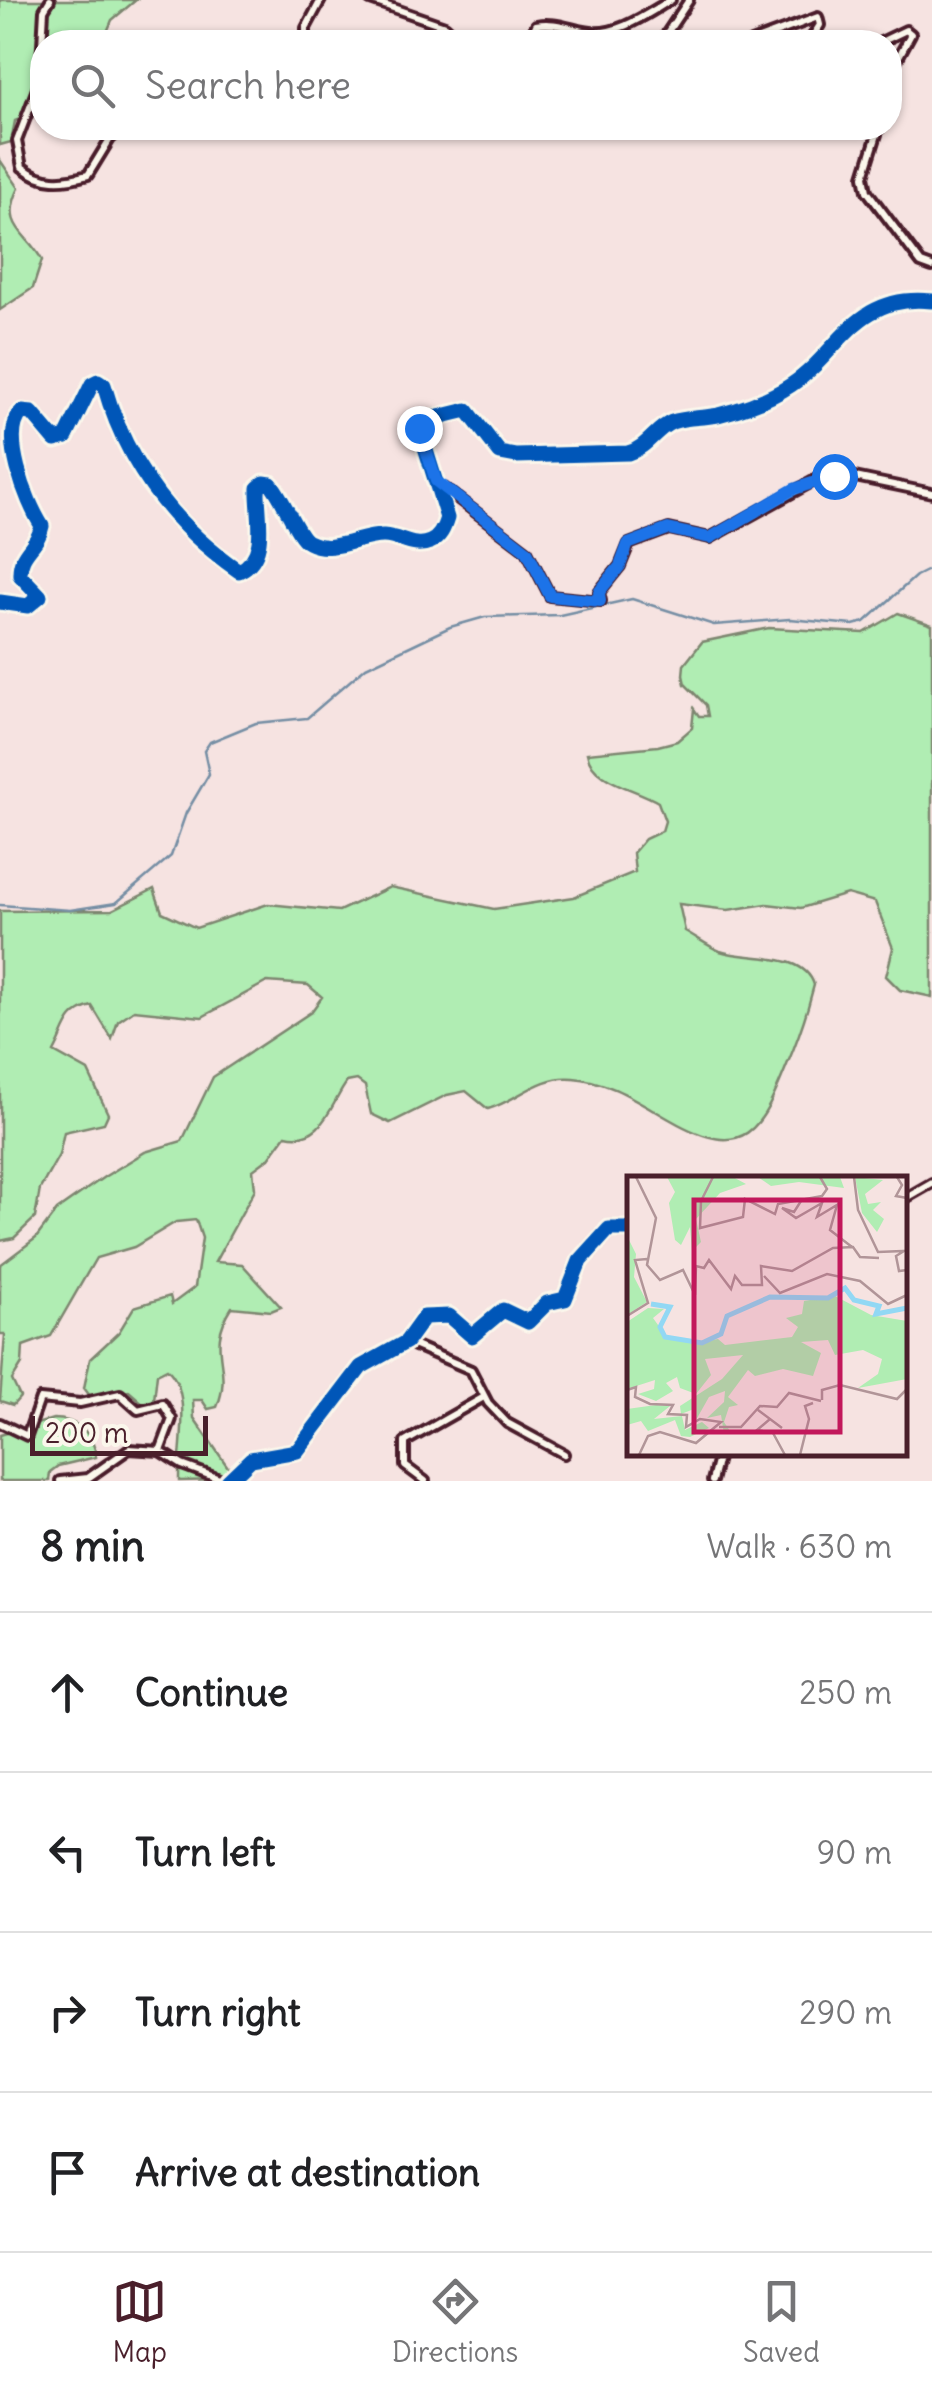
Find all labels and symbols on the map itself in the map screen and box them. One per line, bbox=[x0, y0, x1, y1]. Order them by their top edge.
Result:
route end bbox=[397, 406, 443, 452]
route start bbox=[812, 454, 858, 500]
inset map bbox=[627, 1176, 907, 1456]
scale bar bbox=[30, 1411, 208, 1456]

